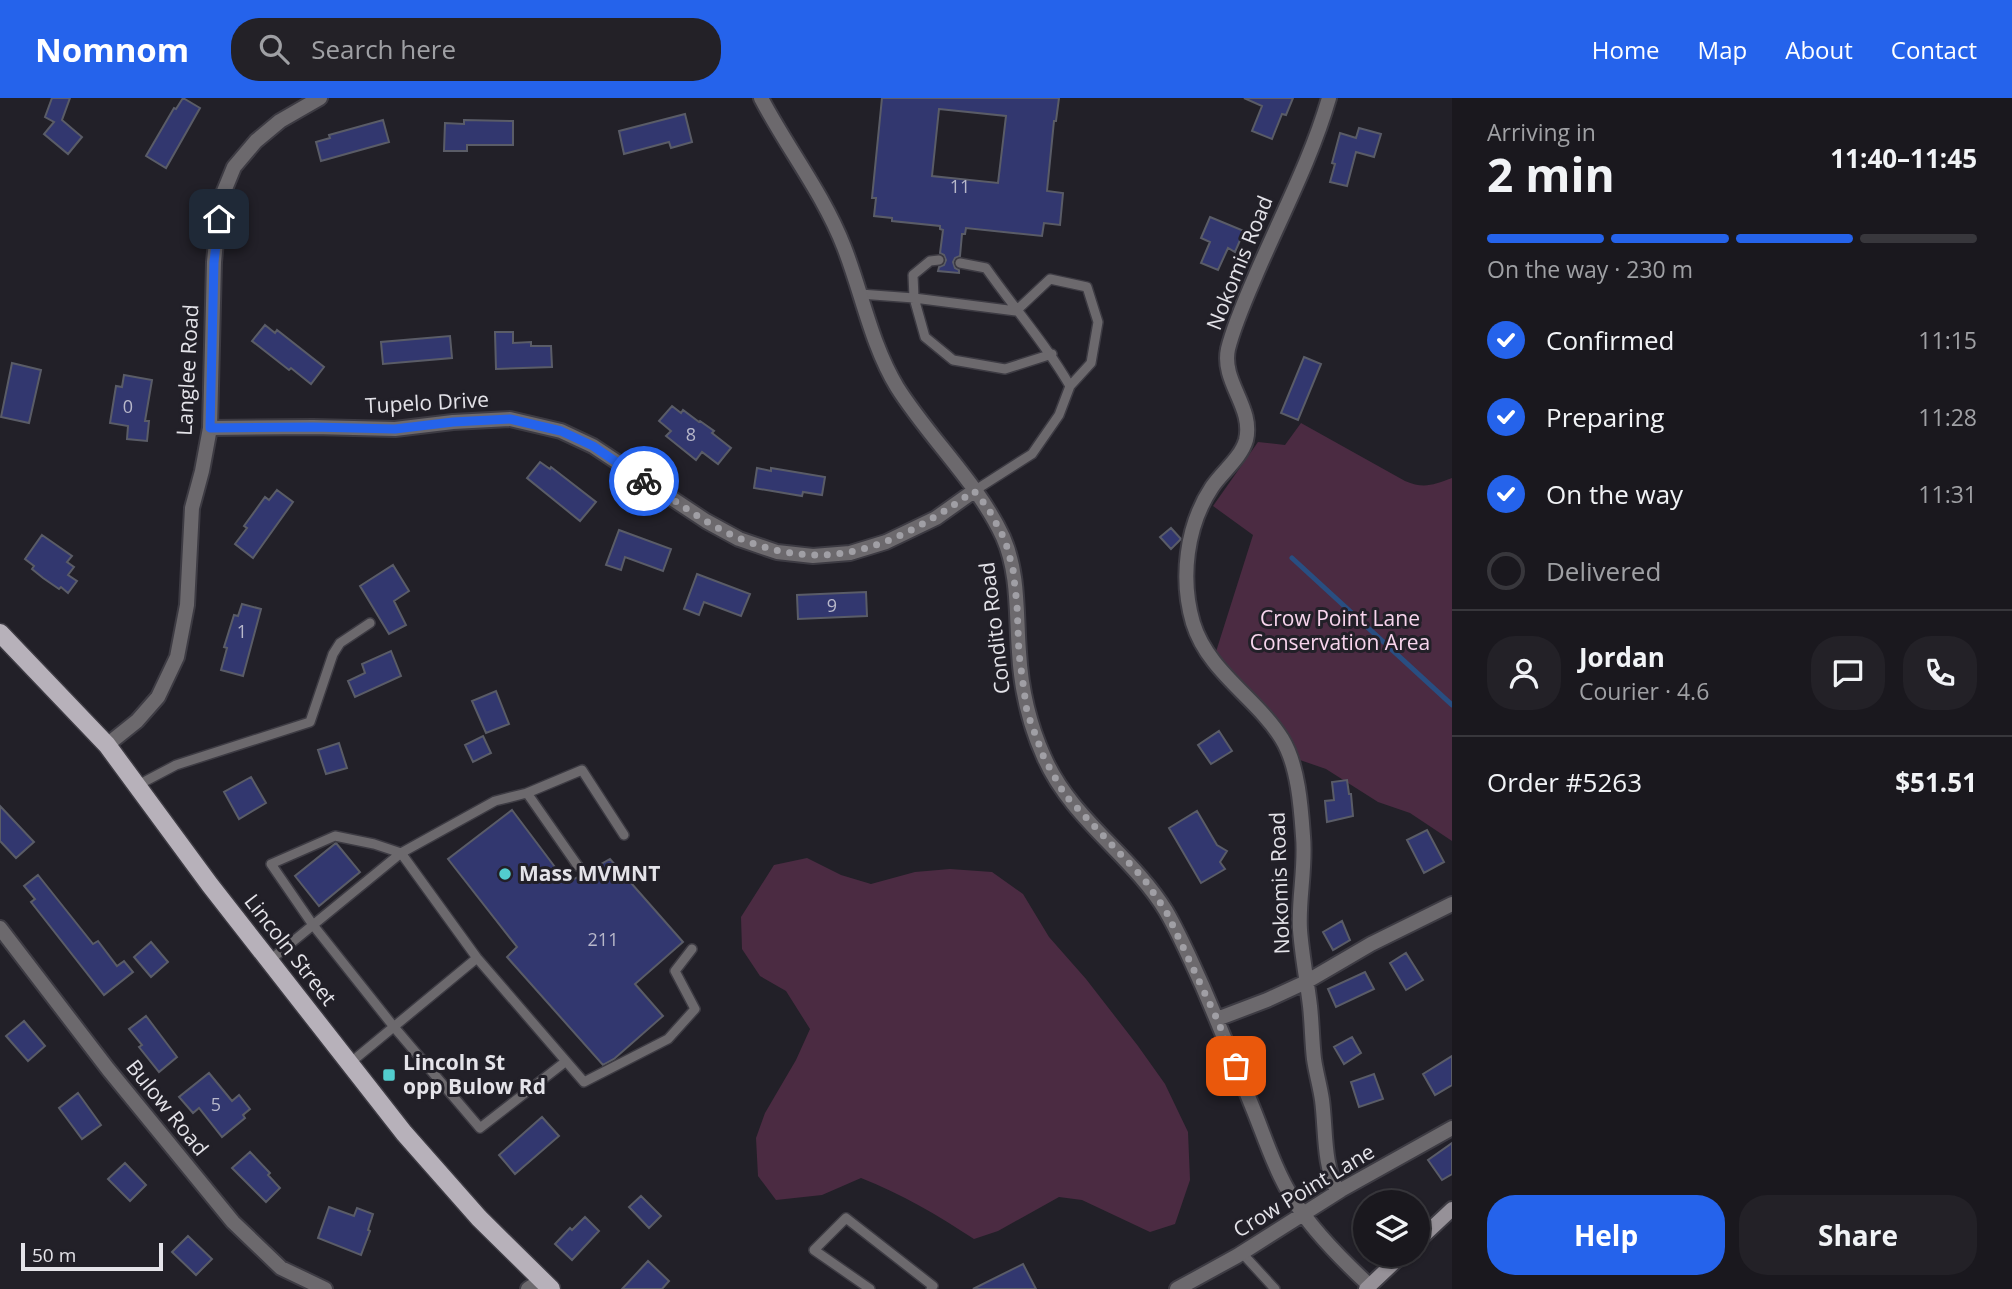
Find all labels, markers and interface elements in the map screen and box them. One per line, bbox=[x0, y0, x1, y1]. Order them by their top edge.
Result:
search box bbox=[231, 18, 721, 81]
text: Nomnom bbox=[35, 27, 189, 72]
icon: search bbox=[255, 30, 293, 68]
text: Search here bbox=[311, 31, 456, 67]
text: Home bbox=[1592, 33, 1660, 66]
text: Map bbox=[1698, 33, 1747, 66]
text: About bbox=[1785, 33, 1853, 66]
text: Contact bbox=[1891, 33, 1977, 66]
text: Arriving in bbox=[1487, 116, 1596, 148]
text: 11:40–11:45 bbox=[1830, 140, 1977, 176]
text: 2 min bbox=[1487, 143, 1615, 205]
house number: 11 bbox=[950, 174, 970, 198]
pin bbox=[189, 189, 249, 249]
street label: Nokomis Road bbox=[1199, 191, 1279, 334]
icon: home bbox=[200, 200, 238, 238]
text: On the way · 230 m bbox=[1487, 253, 1693, 285]
street label: Langlee Road bbox=[170, 304, 204, 436]
icon: check bbox=[1487, 321, 1525, 359]
text: Confirmed bbox=[1546, 322, 1674, 358]
text: 11:15 bbox=[1918, 324, 1977, 356]
street label: Tupelo Drive bbox=[364, 385, 490, 419]
house number: 0 bbox=[123, 394, 133, 418]
icon: check bbox=[1487, 398, 1525, 436]
text: Preparing bbox=[1546, 399, 1664, 435]
text: 11:28 bbox=[1918, 401, 1977, 433]
house number: 8 bbox=[686, 422, 696, 446]
courier bbox=[609, 446, 679, 516]
icon: bike bbox=[625, 462, 663, 500]
icon: check bbox=[1487, 475, 1525, 513]
text: On the way bbox=[1546, 476, 1683, 512]
text: 11:31 bbox=[1918, 478, 1977, 510]
text: Delivered bbox=[1546, 553, 1661, 589]
street label: Condito Road bbox=[972, 561, 1016, 696]
house number: 9 bbox=[827, 593, 837, 617]
park label: Crow Point Lane Conservation Area bbox=[1250, 604, 1430, 656]
house number: 1 bbox=[237, 619, 247, 643]
button: person bbox=[1487, 636, 1561, 710]
button: chat bbox=[1811, 636, 1885, 710]
button: phone bbox=[1903, 636, 1977, 710]
text: Jordan bbox=[1579, 639, 1665, 675]
text: Courier · 4.6 bbox=[1579, 675, 1709, 707]
text: Order #5263 bbox=[1487, 764, 1642, 800]
text: $51.51 bbox=[1895, 764, 1977, 800]
street label: Nokomis Road bbox=[1263, 811, 1295, 955]
place label: Mass MVMNT bbox=[519, 859, 660, 887]
marker: Mass MVMNT bbox=[497, 866, 513, 882]
street label: Lincoln Street bbox=[238, 888, 343, 1011]
house number: 211 bbox=[588, 927, 618, 951]
pin bbox=[1206, 1036, 1266, 1096]
icon: bag bbox=[1217, 1047, 1255, 1085]
place label: Lincoln St opp Bulow Rd bbox=[403, 1048, 546, 1100]
street label: Bulow Road bbox=[120, 1053, 215, 1161]
marker: Lincoln St opp Bulow Rd bbox=[381, 1067, 397, 1083]
house number: 5 bbox=[211, 1092, 221, 1116]
street label: Crow Point Lane bbox=[1228, 1137, 1379, 1243]
map controls bbox=[1353, 1190, 1430, 1267]
button: layers bbox=[1353, 1190, 1430, 1267]
button: Help bbox=[1487, 1195, 1725, 1275]
button: Share bbox=[1739, 1195, 1977, 1275]
scale bar bbox=[21, 1240, 163, 1272]
text: 50 m bbox=[32, 1242, 76, 1268]

